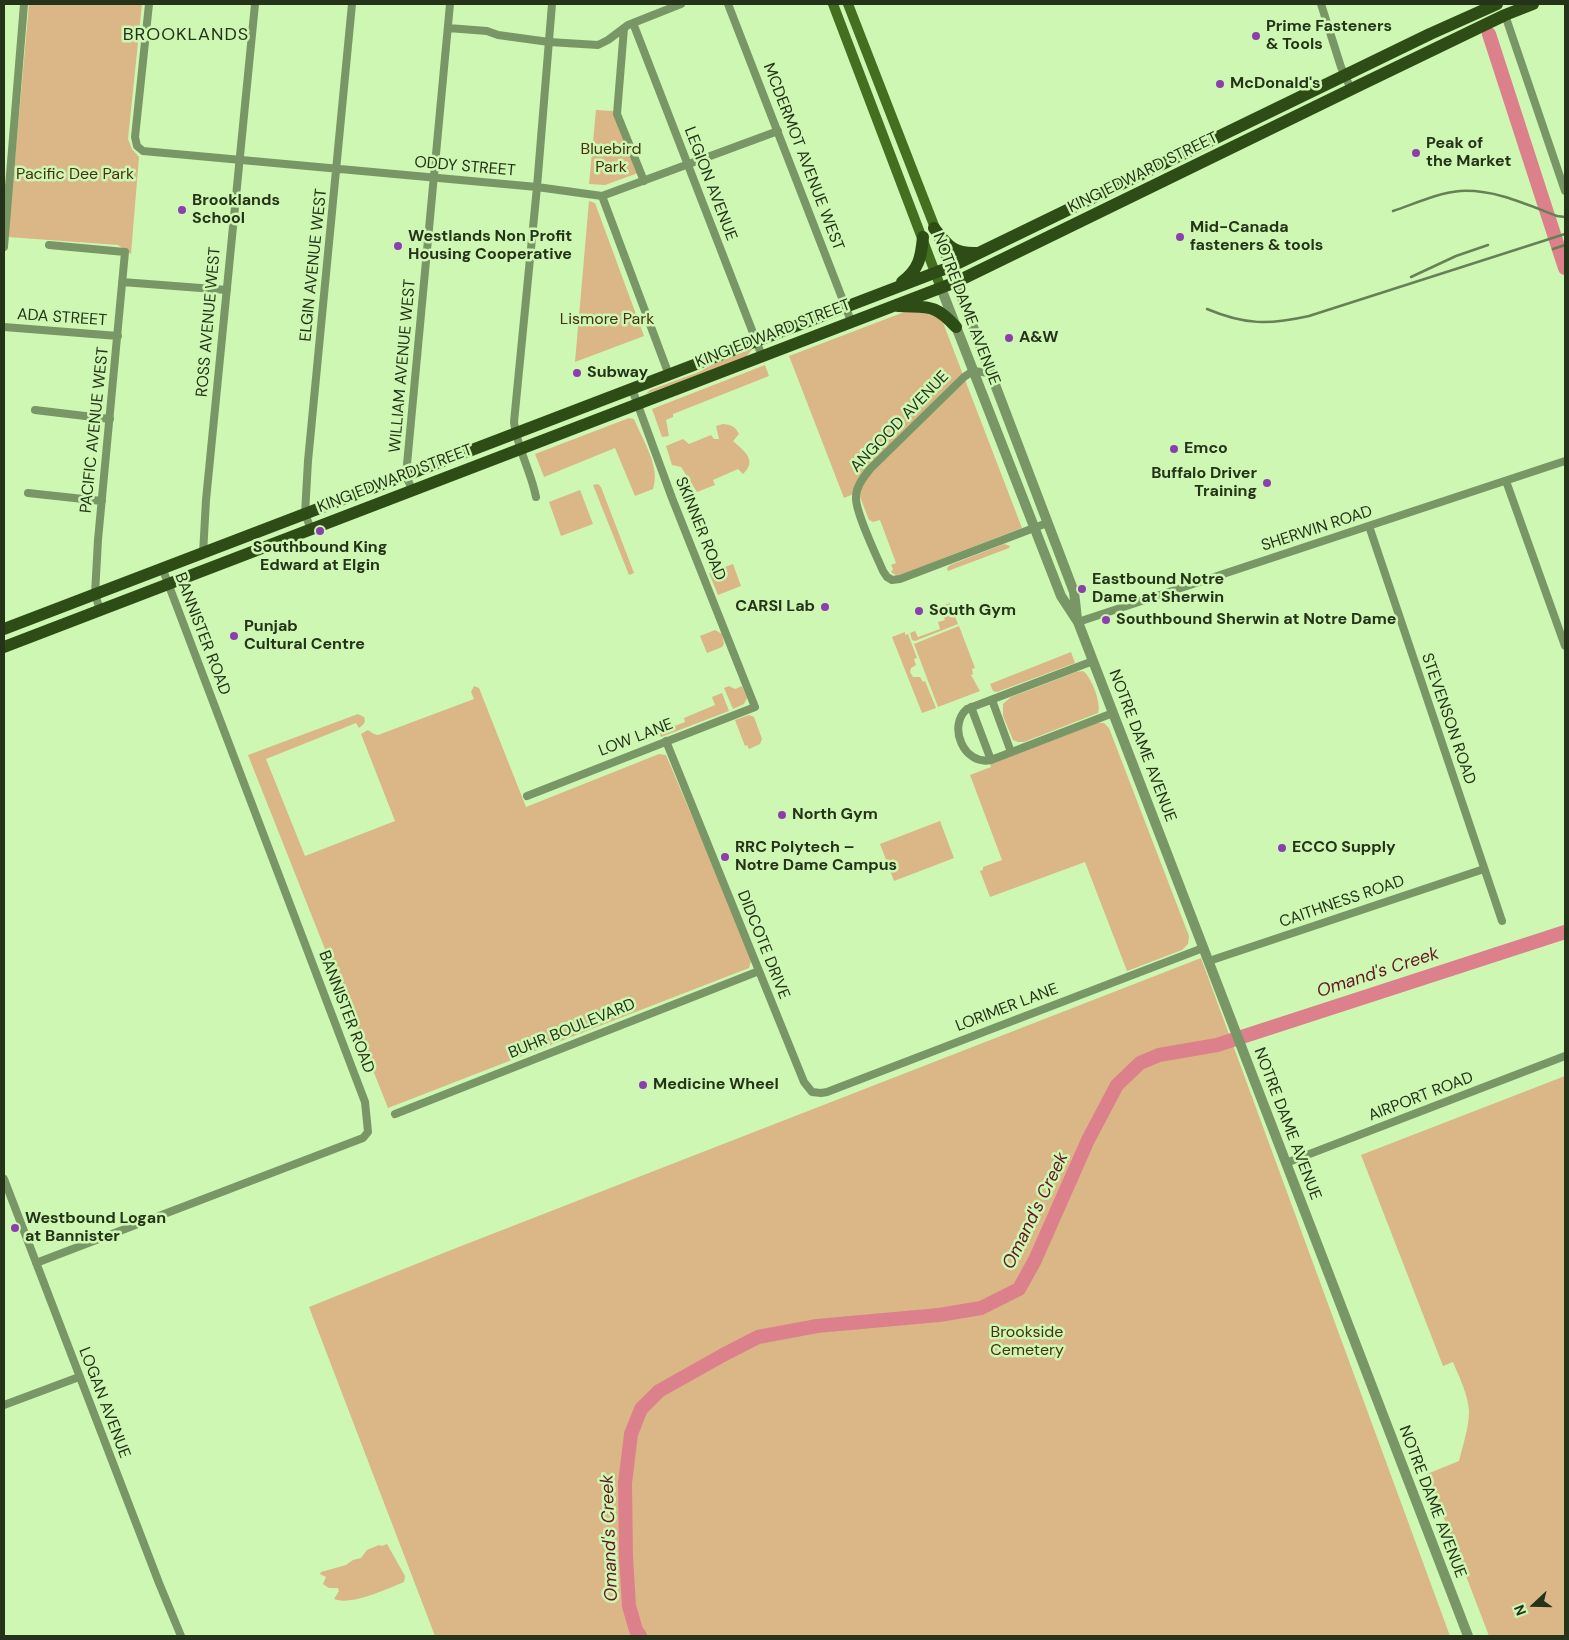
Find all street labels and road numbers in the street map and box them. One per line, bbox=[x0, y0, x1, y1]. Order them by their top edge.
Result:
street label: MCDERMOT AVENUE WEST bbox=[758, 61, 848, 253]
street label: LEGION AVENUE bbox=[679, 124, 741, 244]
street label: KING EDWARD STREET bbox=[1065, 128, 1221, 218]
street label: ODDY STREET bbox=[414, 153, 516, 181]
street label: ELGIN AVENUE WEST bbox=[296, 188, 332, 342]
street label: NOTRE DAME AVENUE bbox=[928, 230, 1004, 388]
street label: ROSS AVENUE WEST bbox=[193, 246, 225, 398]
street label: WILLIAM AVENUE WEST bbox=[386, 278, 420, 454]
street label: KING EDWARD STREET bbox=[693, 296, 853, 372]
street label: ADA STREET bbox=[16, 305, 108, 331]
street label: PACIFIC AVENUE WEST bbox=[77, 346, 113, 514]
street label: ANGOOD AVENUE bbox=[847, 367, 953, 477]
street label: KING EDWARD STREET bbox=[315, 441, 475, 517]
street label: SKINNER ROAD bbox=[670, 474, 730, 584]
street label: SHERWIN ROAD bbox=[1259, 502, 1375, 556]
street label: BANNISTER ROAD bbox=[170, 570, 234, 698]
street label: STEVENSON ROAD bbox=[1417, 651, 1479, 787]
street label: NOTRE DAME AVENUE bbox=[1104, 667, 1180, 825]
street label: LOW LANE bbox=[596, 715, 676, 761]
street label: CAITHNESS ROAD bbox=[1277, 872, 1407, 932]
street label: DIDCOTE DRIVE bbox=[733, 888, 793, 1002]
street label: BANNISTER ROAD bbox=[314, 948, 378, 1076]
street label: LORIMER LANE bbox=[953, 980, 1061, 1036]
street label: BUHR BOULEVARD bbox=[506, 995, 638, 1063]
street label: NOTRE DAME AVENUE bbox=[1249, 1045, 1325, 1203]
street label: AIRPORT ROAD bbox=[1366, 1068, 1476, 1126]
street label: LOGAN AVENUE bbox=[74, 1345, 134, 1461]
street label: NOTRE DAME AVENUE bbox=[1394, 1423, 1470, 1581]

